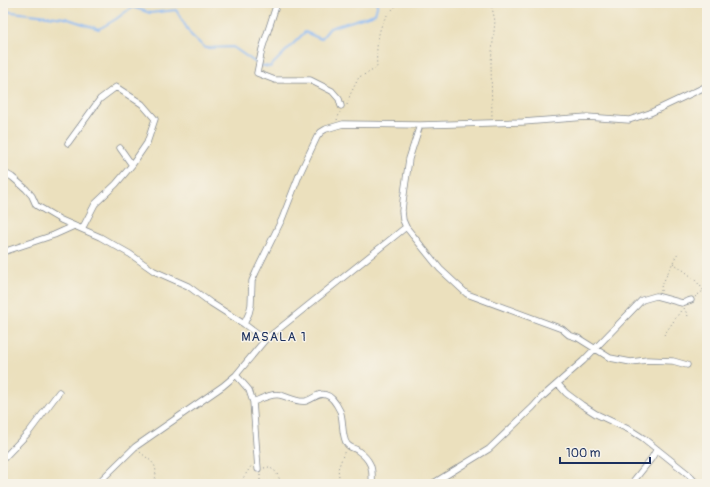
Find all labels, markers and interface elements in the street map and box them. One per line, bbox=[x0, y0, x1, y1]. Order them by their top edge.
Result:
district label: MASALA 1 bbox=[241, 329, 307, 345]
scale bar bbox=[560, 439, 650, 465]
text: 100 m bbox=[566, 446, 601, 461]

